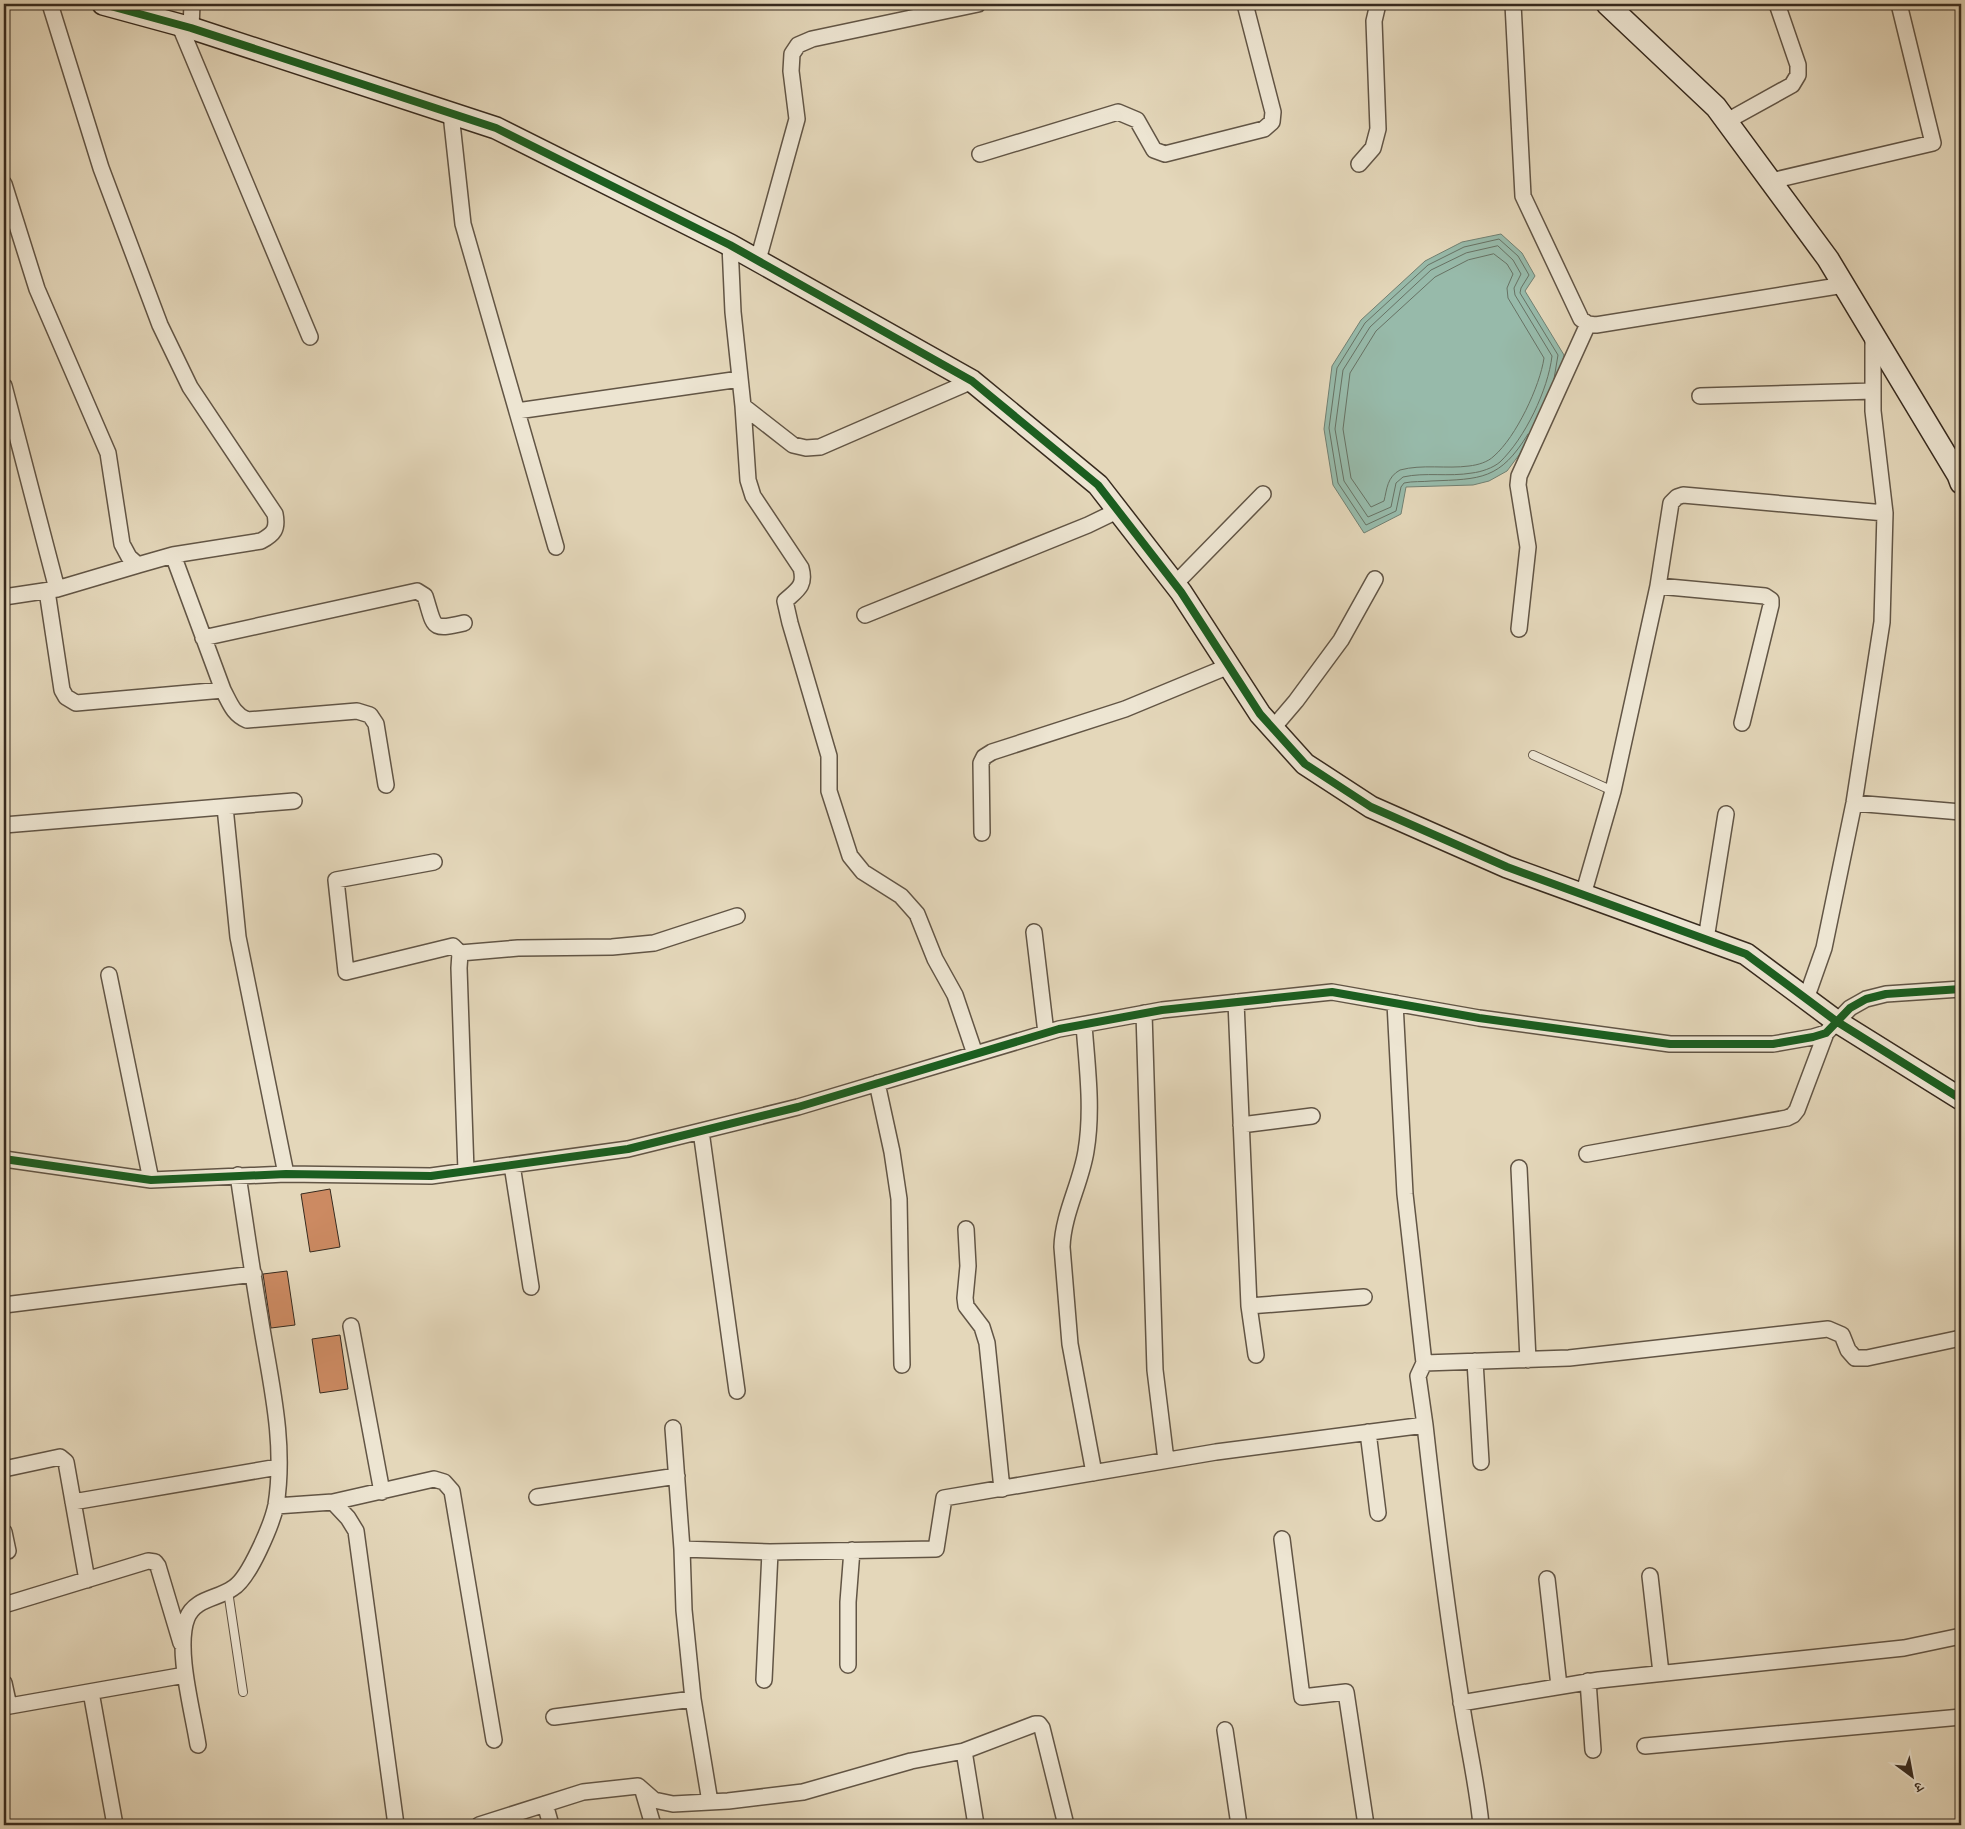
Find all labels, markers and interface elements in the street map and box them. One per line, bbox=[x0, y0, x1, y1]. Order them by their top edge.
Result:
north arrow bbox=[1888, 1752, 1938, 1802]
text: उ bbox=[1910, 1776, 1928, 1797]

